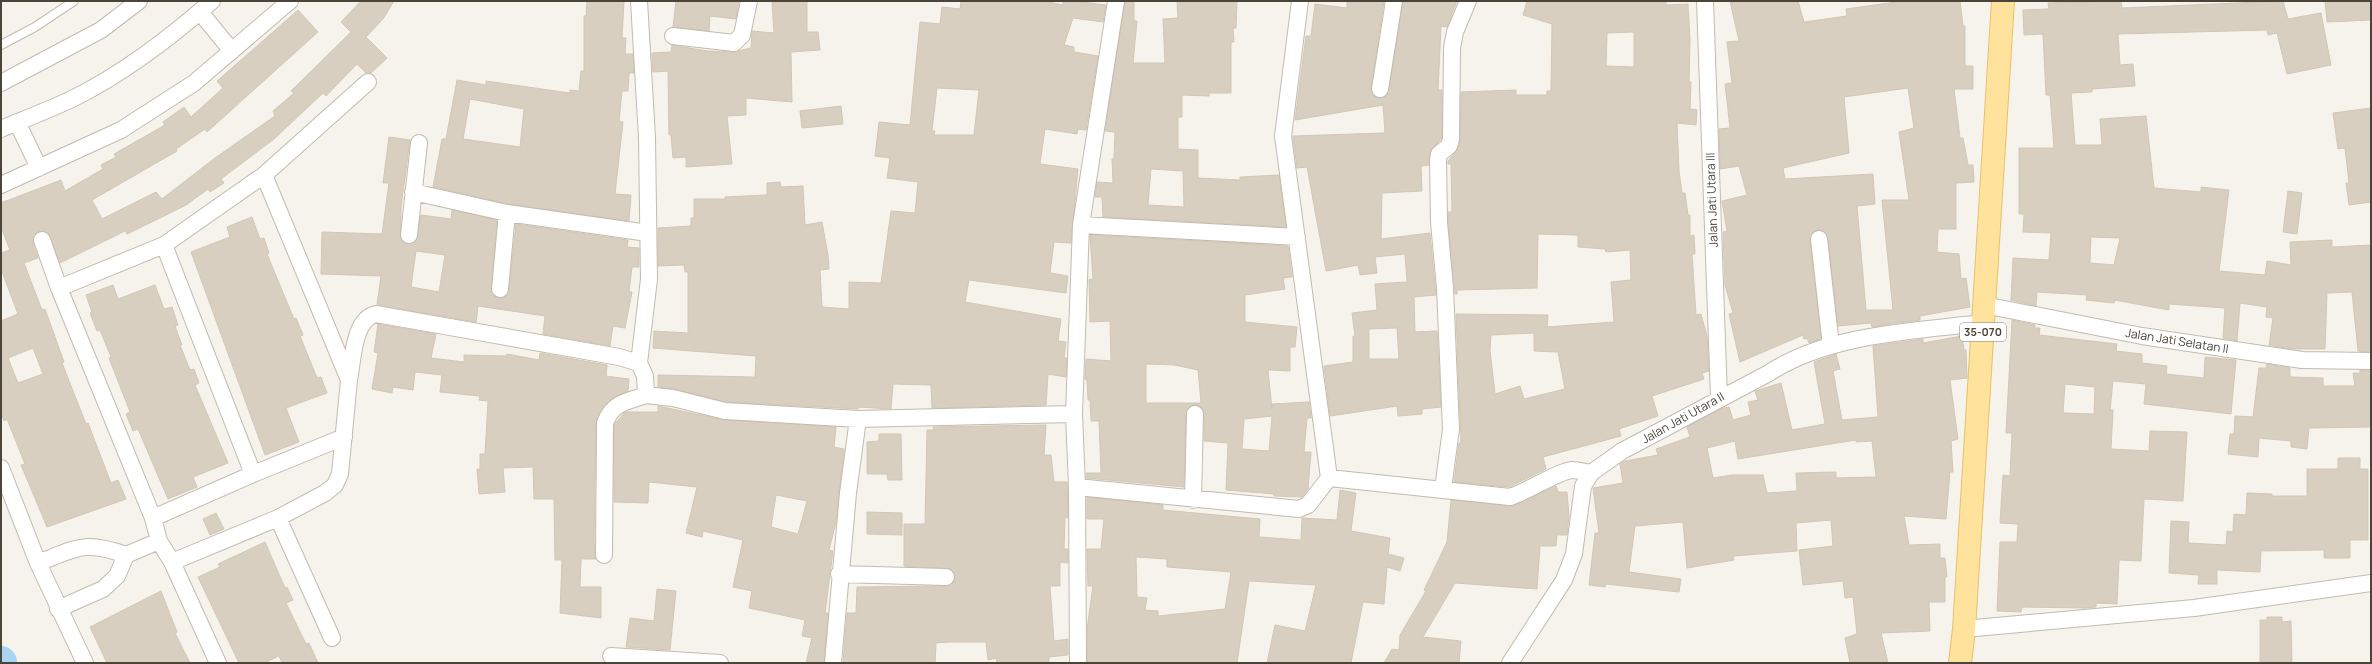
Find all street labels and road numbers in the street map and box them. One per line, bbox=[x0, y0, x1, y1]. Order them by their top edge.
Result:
street label: Jalan Jati Utara III bbox=[1701, 152, 1722, 248]
road number: 35-070 bbox=[1960, 323, 2006, 341]
street label: Jalan Jati Selatan II bbox=[2124, 324, 2230, 357]
street label: Jalan Jati Utara II bbox=[1638, 388, 1727, 447]

